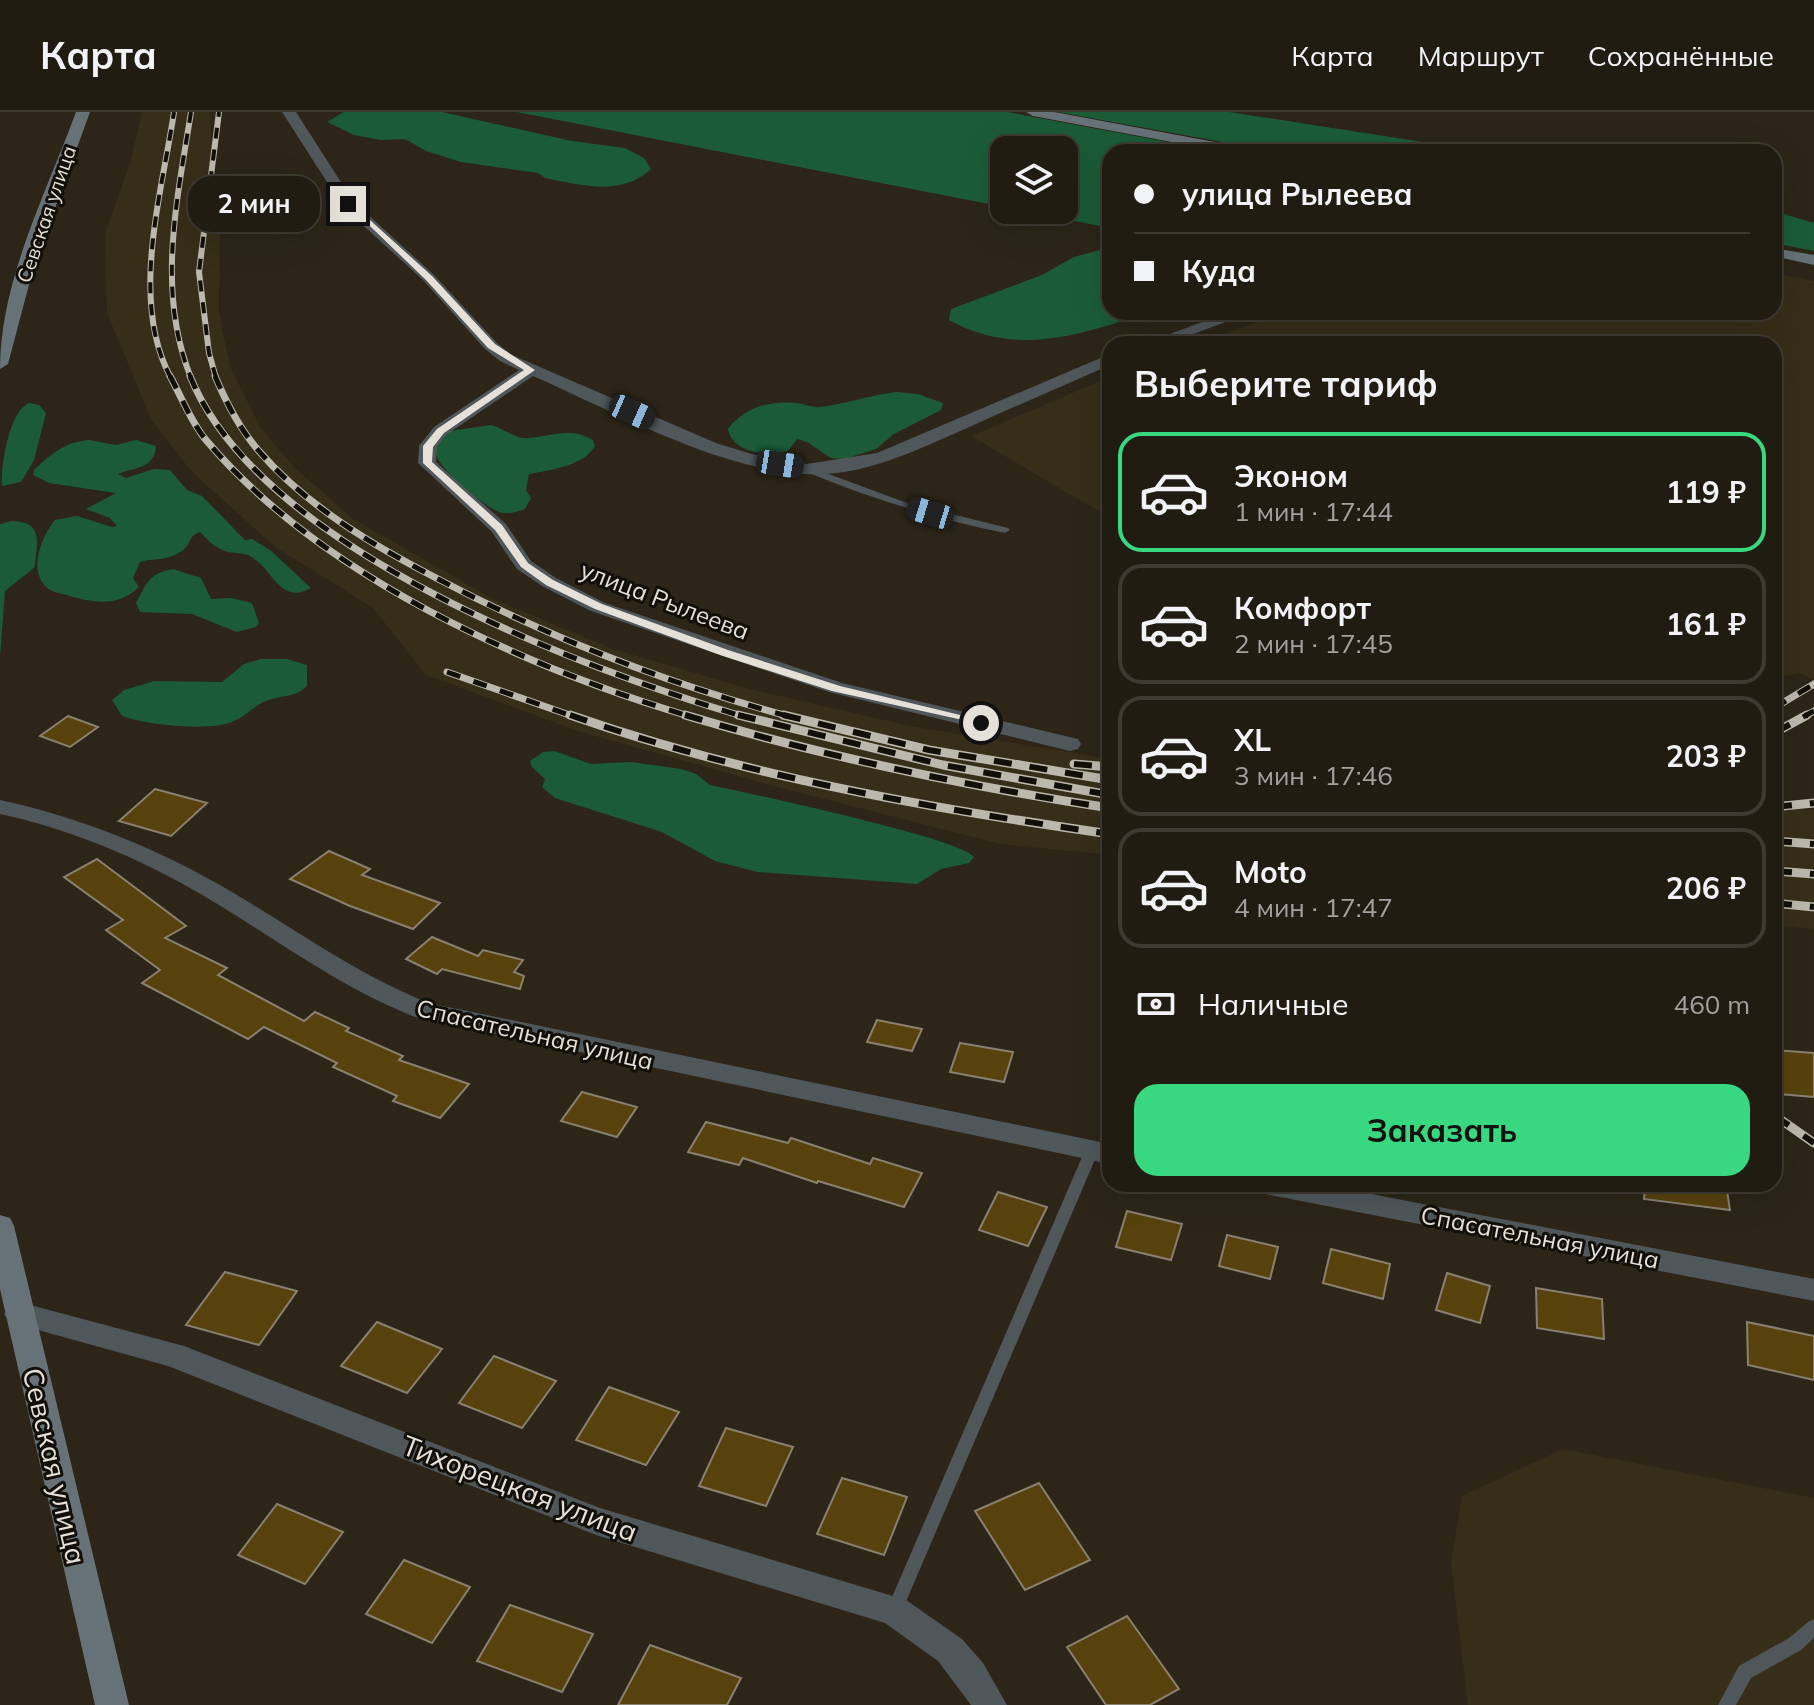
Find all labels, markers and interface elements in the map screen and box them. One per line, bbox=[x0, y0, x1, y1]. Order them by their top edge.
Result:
text: Карта bbox=[40, 31, 157, 79]
text: Карта bbox=[1291, 38, 1374, 73]
text: Маршрут bbox=[1418, 38, 1544, 73]
text: Сохранённые bbox=[1588, 38, 1774, 73]
map controls bbox=[990, 136, 1078, 224]
button: layers bbox=[990, 136, 1078, 224]
street label: Севская улица bbox=[11, 142, 81, 286]
text: улица Рылеева bbox=[1182, 175, 1413, 213]
callout: 2 мин bbox=[188, 176, 320, 232]
route end bbox=[330, 186, 366, 222]
text: 2 мин bbox=[218, 187, 290, 220]
text: Куда bbox=[1182, 252, 1256, 290]
text: Выберите тариф bbox=[1134, 361, 1438, 406]
car bbox=[605, 391, 659, 433]
car bbox=[754, 448, 806, 480]
icon: car bbox=[1138, 456, 1210, 528]
text: Эконом bbox=[1234, 457, 1348, 495]
text: 119 ₽ bbox=[1666, 473, 1746, 511]
car bbox=[904, 495, 956, 531]
text: 1 мин · 17:44 bbox=[1234, 495, 1393, 528]
street label: улица Рылеева bbox=[576, 554, 754, 646]
icon: car bbox=[1138, 588, 1210, 660]
text: Комфорт bbox=[1234, 589, 1371, 627]
text: 161 ₽ bbox=[1666, 605, 1746, 643]
text: 2 мин · 17:45 bbox=[1234, 627, 1393, 660]
route start bbox=[963, 705, 999, 741]
icon: car bbox=[1138, 720, 1210, 792]
text: XL bbox=[1234, 721, 1271, 759]
text: 203 ₽ bbox=[1666, 737, 1746, 775]
text: 3 мин · 17:46 bbox=[1234, 759, 1393, 792]
icon: car bbox=[1138, 852, 1210, 924]
text: Moto bbox=[1234, 853, 1307, 891]
text: 206 ₽ bbox=[1666, 869, 1746, 907]
text: 4 мин · 17:47 bbox=[1234, 891, 1393, 924]
icon: cash bbox=[1134, 982, 1178, 1026]
text: Наличные bbox=[1198, 985, 1349, 1023]
text: 460 m bbox=[1674, 988, 1750, 1021]
street label: Спасательная улица bbox=[414, 992, 656, 1076]
button: Заказать bbox=[1134, 1084, 1750, 1176]
street label: Спасательная улица bbox=[1418, 1199, 1662, 1275]
street label: Севская улица bbox=[15, 1364, 95, 1568]
street label: Тихорецкая улица bbox=[398, 1427, 642, 1549]

